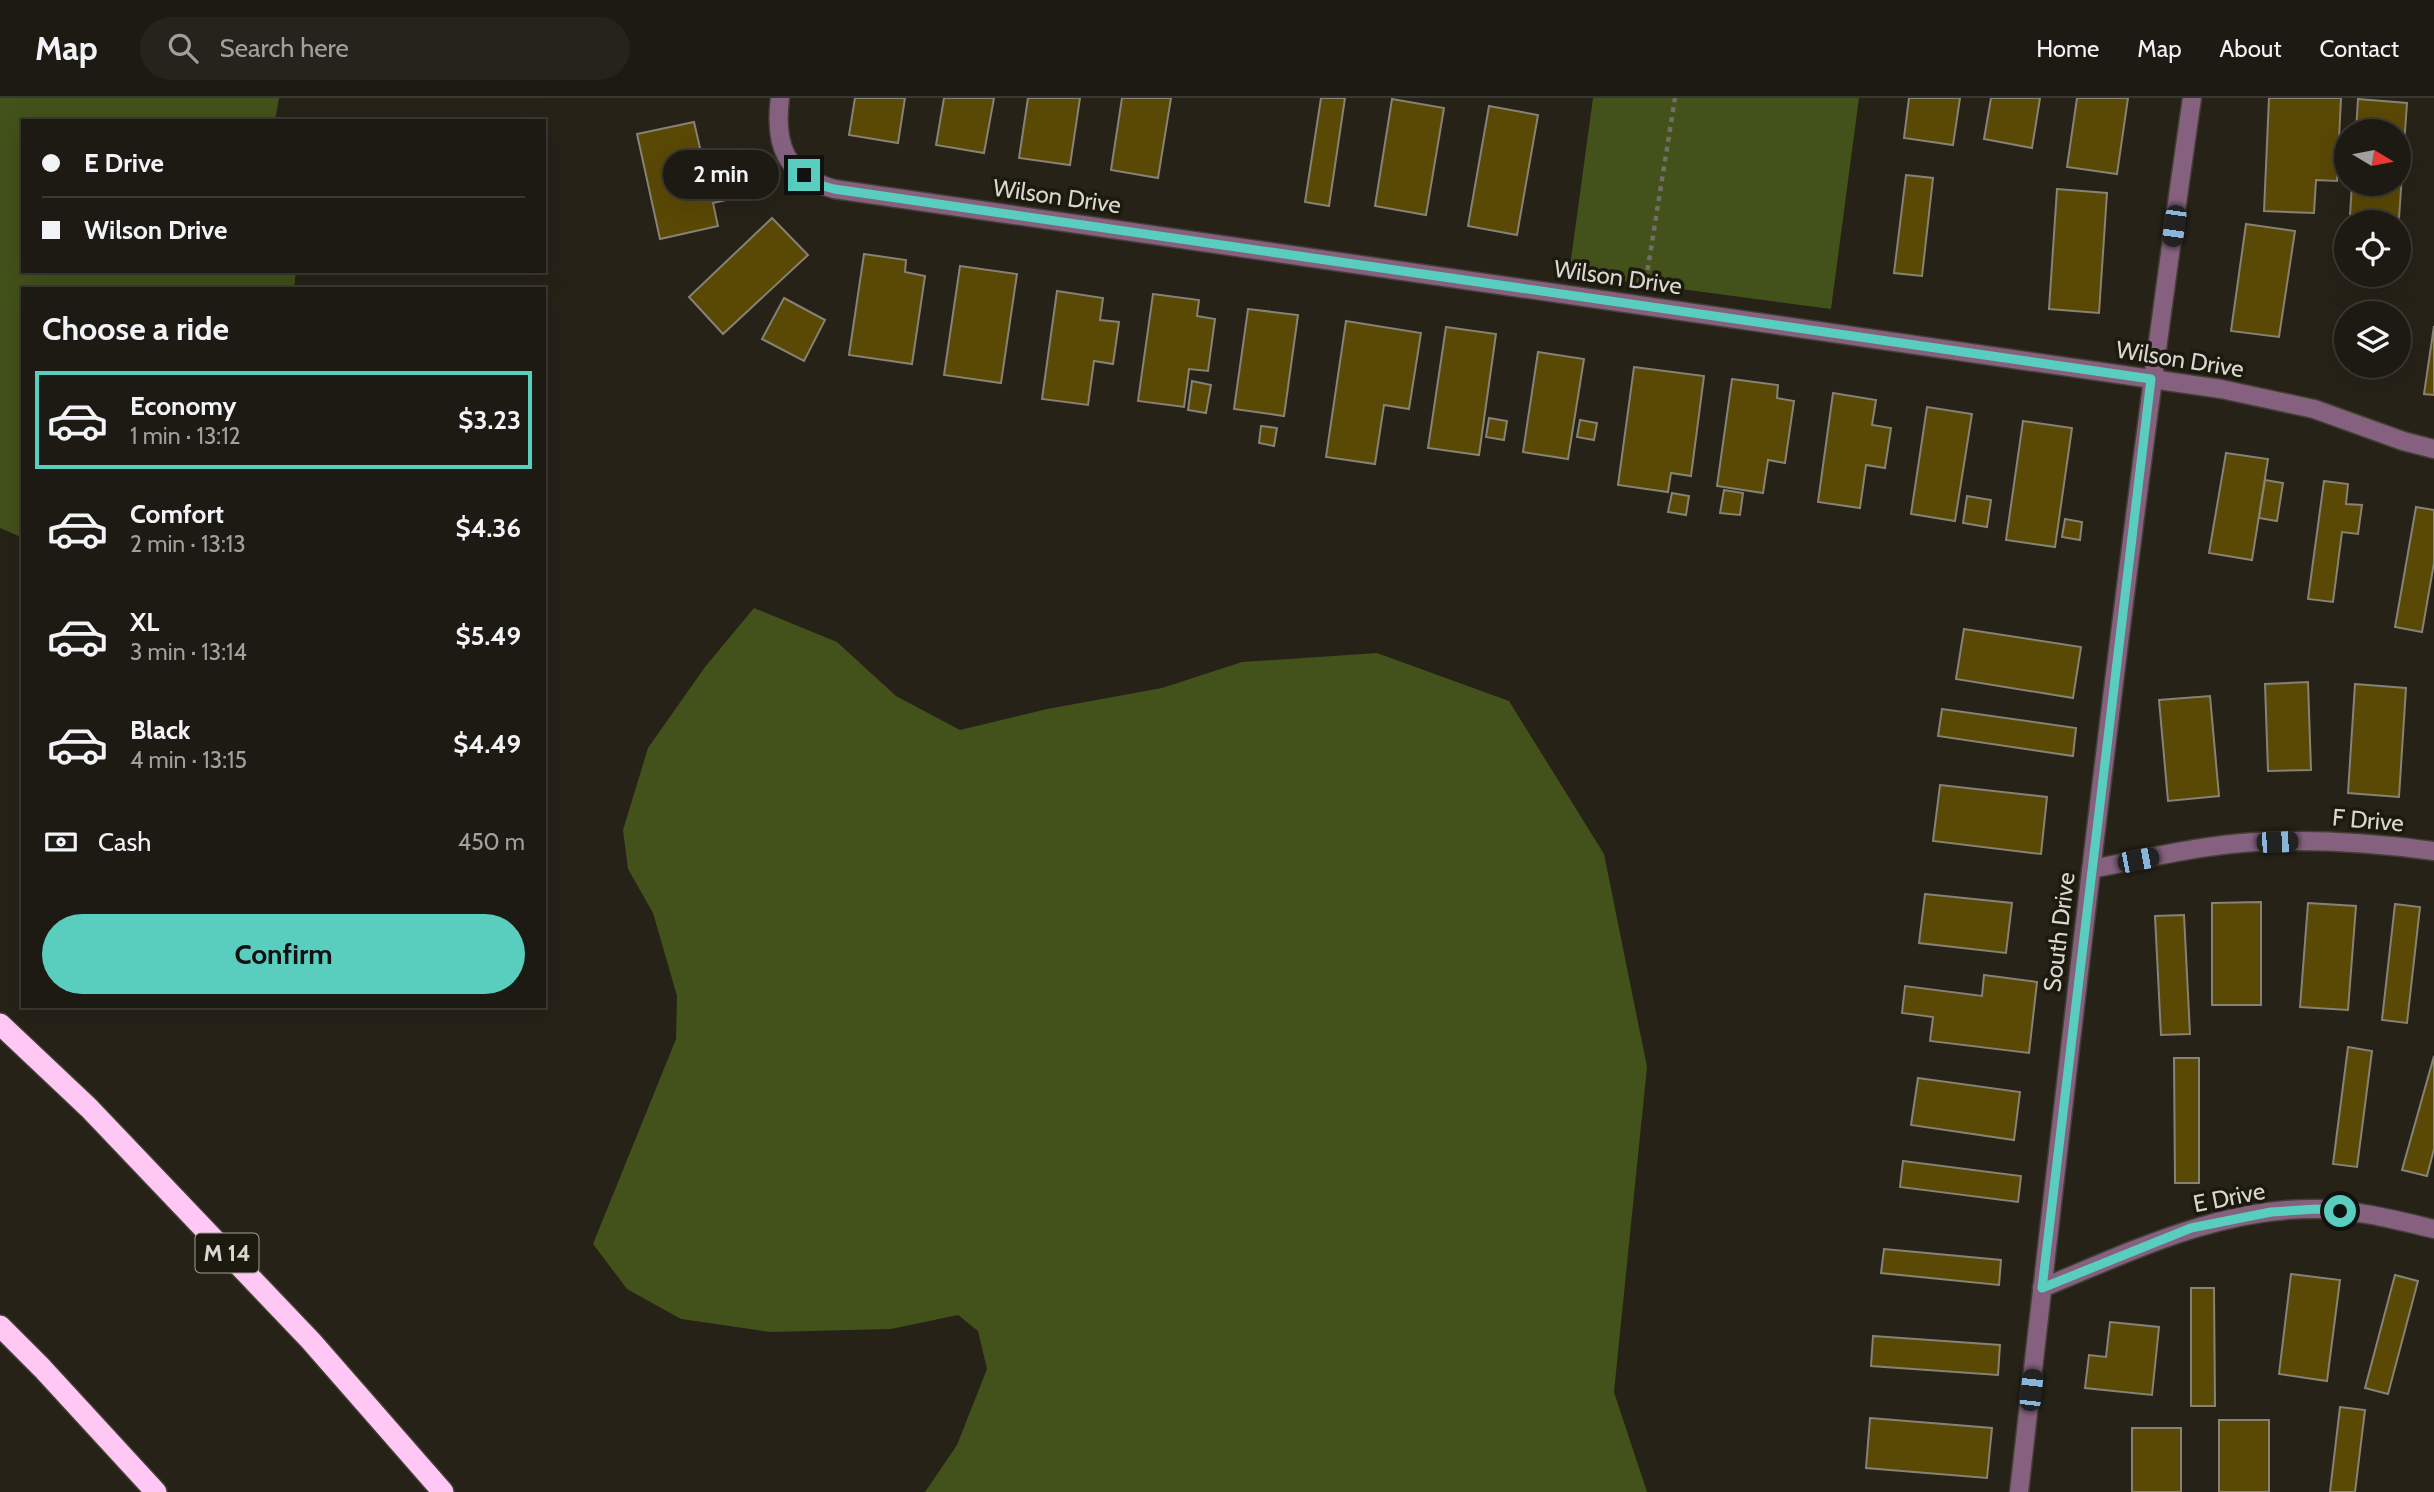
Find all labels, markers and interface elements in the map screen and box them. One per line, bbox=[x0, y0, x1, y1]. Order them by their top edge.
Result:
search box bbox=[140, 17, 630, 80]
text: Map bbox=[35, 28, 98, 68]
icon: search bbox=[164, 29, 202, 67]
text: Search here bbox=[220, 32, 349, 64]
text: Home bbox=[2036, 34, 2099, 63]
text: Map bbox=[2137, 34, 2182, 63]
text: About bbox=[2220, 34, 2282, 63]
text: Contact bbox=[2320, 34, 2399, 63]
north arrow bbox=[2334, 119, 2412, 196]
map controls bbox=[2334, 119, 2411, 378]
text: E Drive bbox=[84, 147, 164, 179]
callout: 2 min bbox=[664, 150, 780, 200]
route end bbox=[788, 159, 820, 191]
text: 2 min bbox=[693, 160, 749, 188]
street label: Wilson Drive bbox=[991, 173, 1123, 219]
car bbox=[2161, 204, 2188, 248]
button: locate bbox=[2334, 210, 2411, 287]
text: Wilson Drive bbox=[84, 214, 227, 246]
street label: Wilson Drive bbox=[1552, 254, 1684, 300]
button: layers bbox=[2334, 301, 2411, 378]
text: Choose a ride bbox=[42, 309, 229, 348]
street label: Wilson Drive bbox=[2114, 335, 2246, 383]
icon: car bbox=[46, 389, 109, 452]
text: Economy bbox=[130, 390, 236, 422]
text: $3.23 bbox=[458, 404, 521, 436]
text: 1 min · 13:12 bbox=[130, 422, 241, 450]
icon: car bbox=[46, 497, 109, 560]
text: Comfort bbox=[130, 498, 224, 530]
text: $4.36 bbox=[455, 512, 521, 544]
text: 2 min · 13:13 bbox=[130, 530, 246, 558]
icon: car bbox=[46, 605, 109, 668]
text: XL bbox=[130, 606, 159, 638]
text: $5.49 bbox=[455, 620, 521, 652]
text: 3 min · 13:14 bbox=[130, 638, 247, 666]
icon: car bbox=[46, 713, 109, 776]
text: Black bbox=[130, 714, 190, 746]
text: $4.49 bbox=[453, 728, 521, 760]
text: 4 min · 13:15 bbox=[130, 746, 247, 774]
street label: F Drive bbox=[2331, 802, 2405, 838]
icon: cash bbox=[42, 823, 80, 861]
text: Cash bbox=[98, 826, 151, 858]
text: 450 m bbox=[458, 828, 525, 856]
car bbox=[2256, 831, 2299, 853]
car bbox=[2116, 846, 2161, 874]
street label: South Drive bbox=[2037, 871, 2081, 993]
button: Confirm bbox=[42, 914, 525, 994]
street label: E Drive bbox=[2191, 1176, 2267, 1218]
route start bbox=[2324, 1195, 2356, 1227]
road number: M 14 bbox=[196, 1234, 258, 1272]
car bbox=[2019, 1368, 2044, 1412]

